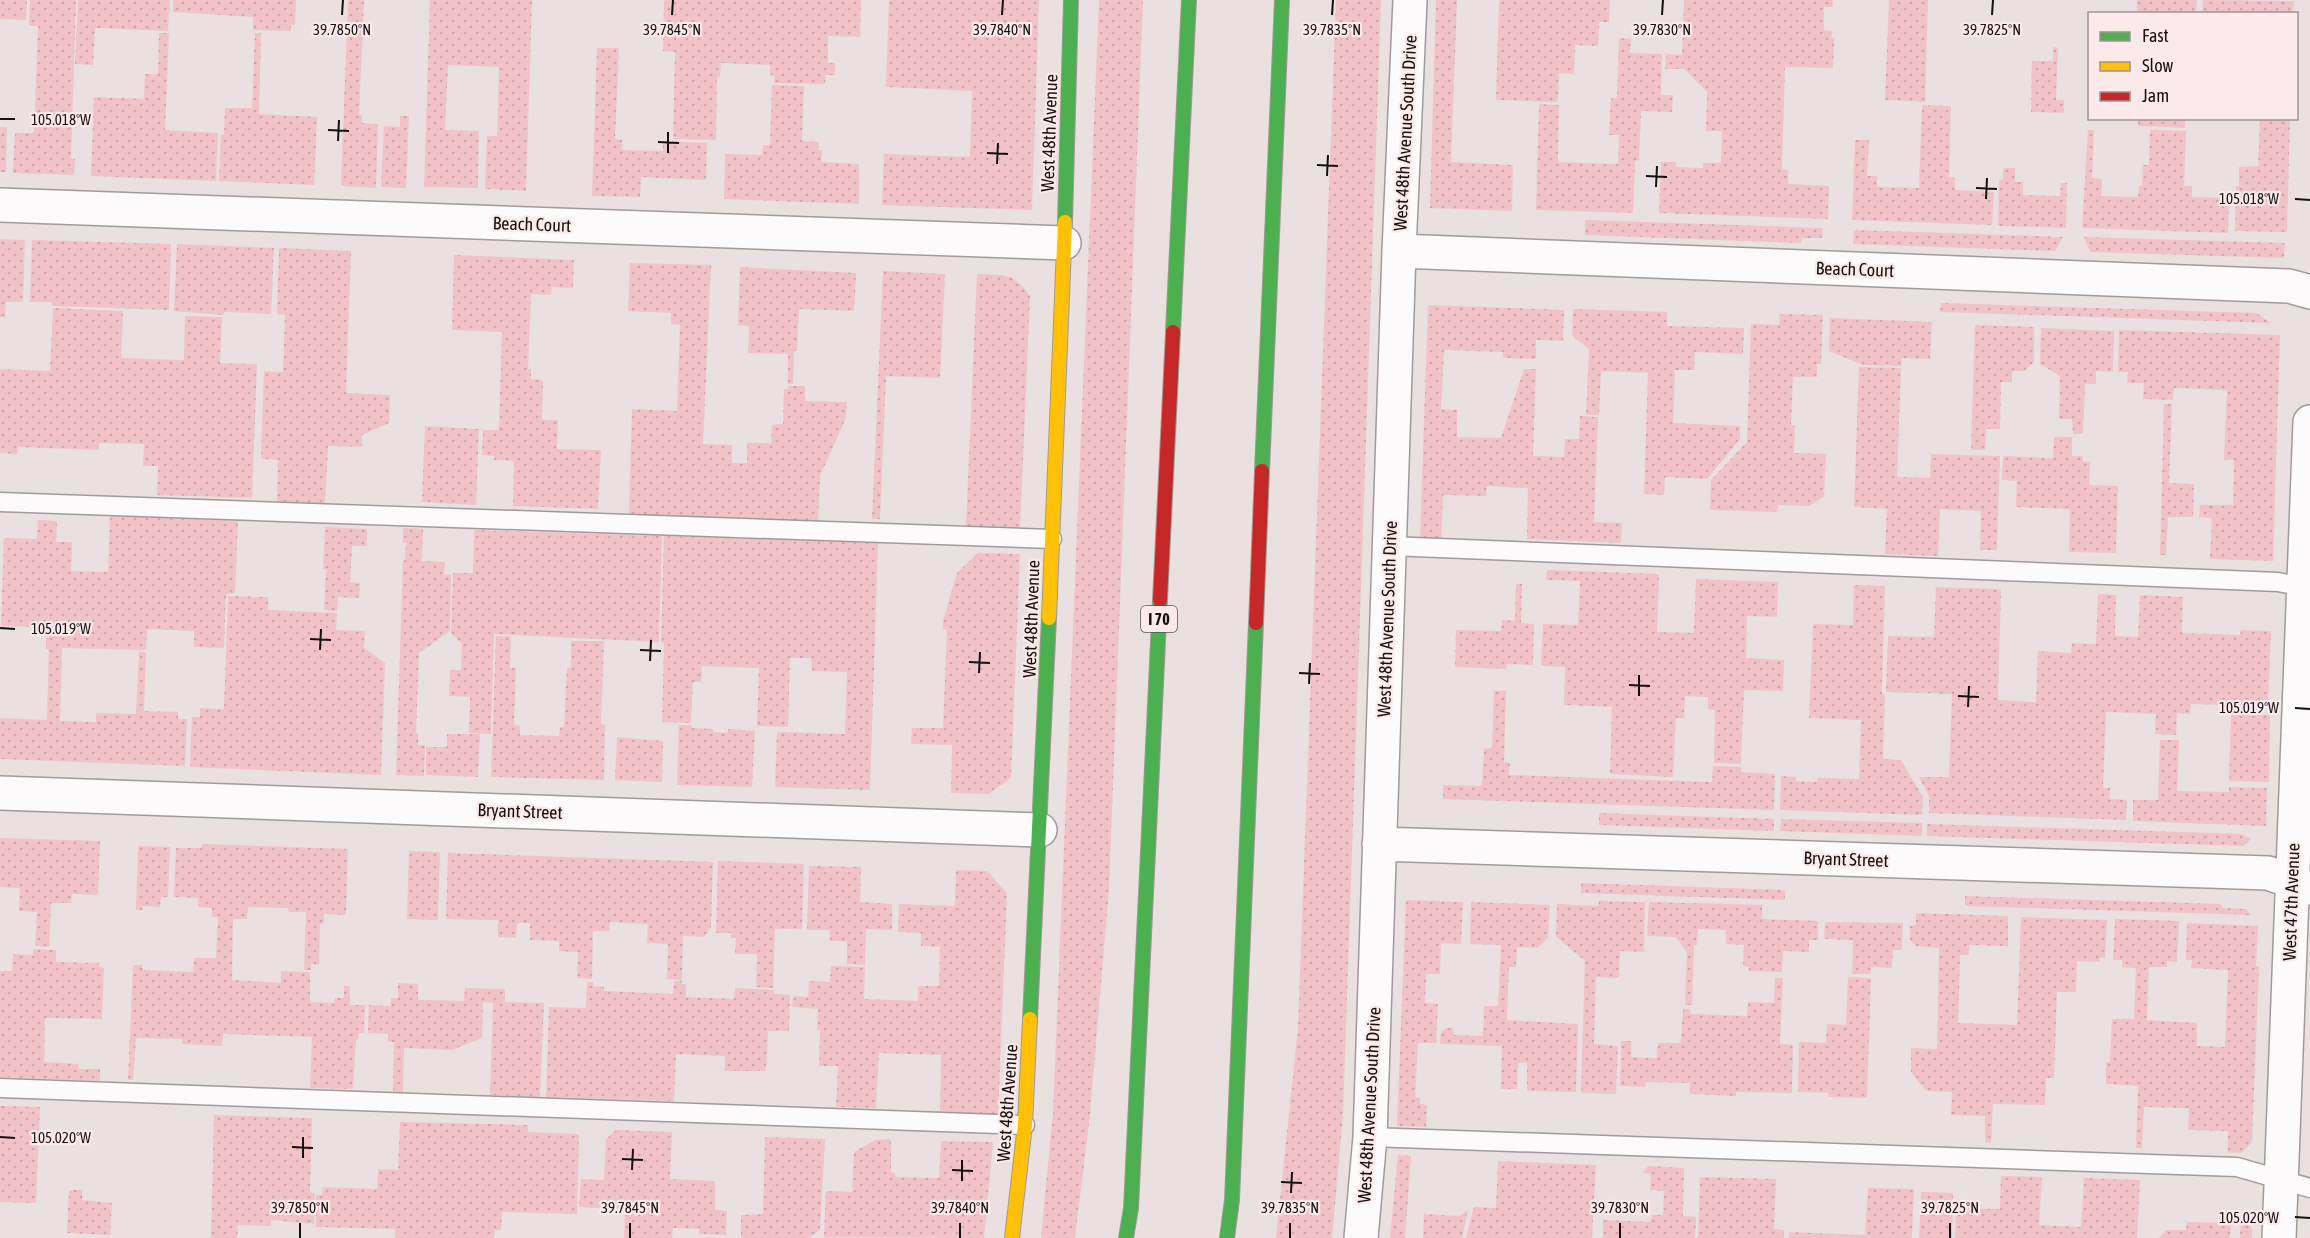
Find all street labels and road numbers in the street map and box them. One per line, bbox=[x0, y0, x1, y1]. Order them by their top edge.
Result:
street label: West 48th Avenue South Drive bbox=[1389, 34, 1421, 232]
street label: West 48th Avenue bbox=[1036, 74, 1062, 192]
street label: Beach Court bbox=[492, 212, 572, 236]
street label: Beach Court bbox=[1815, 257, 1895, 281]
street label: West 48th Avenue South Drive bbox=[1373, 521, 1401, 717]
street label: West 48th Avenue bbox=[1018, 560, 1044, 678]
road number: I 70 bbox=[1141, 606, 1177, 632]
street label: Bryant Street bbox=[477, 799, 563, 823]
street label: West 47th Avenue bbox=[2278, 843, 2304, 961]
street label: Bryant Street bbox=[1803, 847, 1889, 871]
street label: West 48th Avenue South Drive bbox=[1353, 1006, 1385, 1204]
street label: West 48th Avenue bbox=[992, 1044, 1022, 1162]

